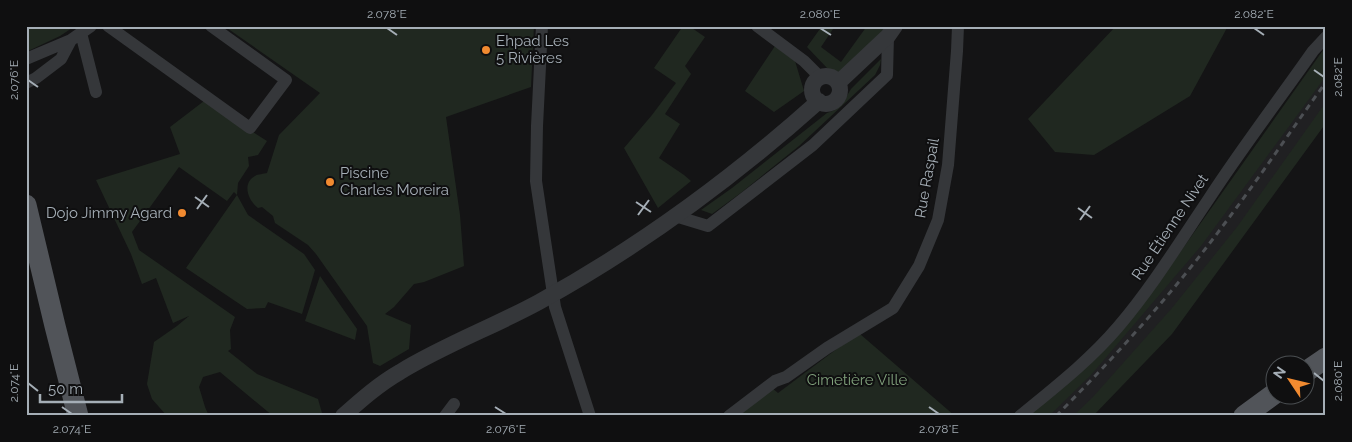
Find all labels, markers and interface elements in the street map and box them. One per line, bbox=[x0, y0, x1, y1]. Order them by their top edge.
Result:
text: 2.078°E bbox=[367, 7, 407, 21]
text: 2.080°E bbox=[800, 7, 840, 21]
text: 2.082°E bbox=[1234, 7, 1274, 21]
place label: Ehpad Les 5 Rivières bbox=[496, 32, 569, 67]
marker: Ehpad Les 5 Rivières bbox=[480, 44, 492, 56]
text: 2.082°E bbox=[1331, 57, 1345, 97]
text: 2.076°E bbox=[7, 60, 21, 100]
street label: Rue Raspail bbox=[911, 136, 943, 220]
place label: Piscine Charles Moreira bbox=[340, 164, 449, 199]
street label: Rue Étienne Nivet bbox=[1128, 171, 1212, 283]
marker: Piscine Charles Moreira bbox=[324, 176, 336, 188]
place label: Dojo Jimmy Agard bbox=[46, 204, 172, 222]
marker: Dojo Jimmy Agard bbox=[176, 207, 188, 219]
north arrow bbox=[1264, 354, 1314, 404]
text: 2.080°E bbox=[1331, 361, 1345, 401]
text: 2.074°E bbox=[7, 364, 21, 402]
text: N bbox=[1270, 364, 1289, 382]
park label: Cimetière Ville bbox=[807, 371, 908, 389]
scale bar bbox=[40, 372, 122, 404]
text: 50 m bbox=[48, 380, 83, 398]
text: 2.074°E bbox=[53, 422, 91, 436]
text: 2.076°E bbox=[486, 422, 526, 436]
text: 2.078°E bbox=[919, 422, 959, 436]

